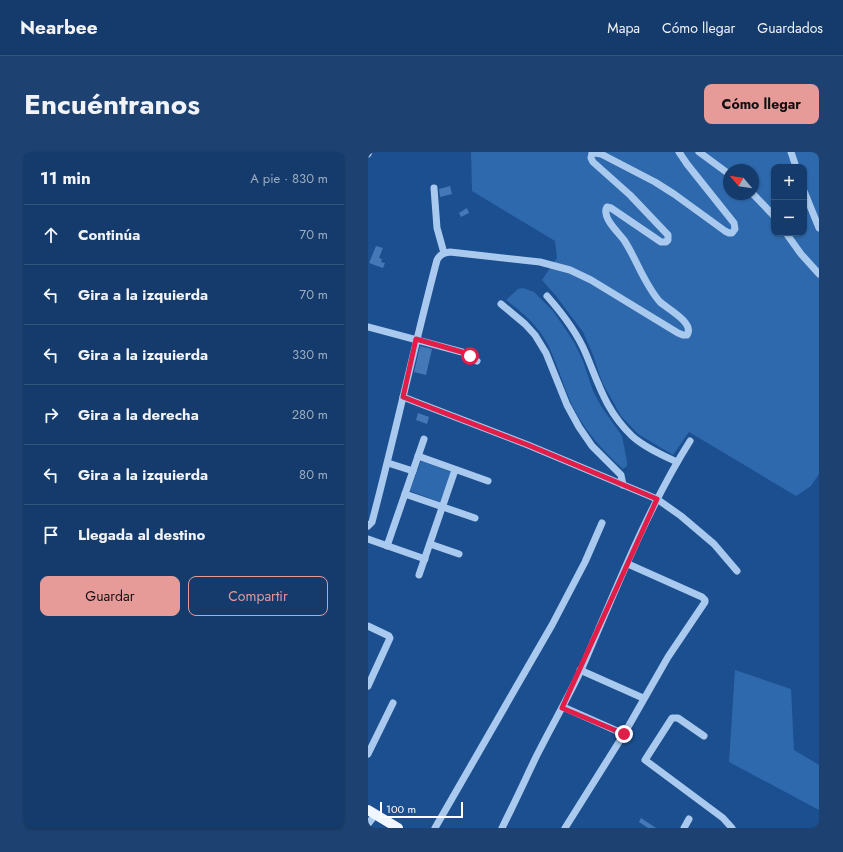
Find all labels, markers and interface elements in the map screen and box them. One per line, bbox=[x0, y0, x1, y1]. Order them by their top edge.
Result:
text: Nearbee bbox=[20, 14, 98, 41]
text: Mapa bbox=[607, 18, 640, 38]
text: Cómo llegar bbox=[662, 18, 735, 38]
text: Guardados bbox=[757, 18, 823, 38]
text: Encuéntranos bbox=[24, 84, 200, 125]
button: Cómo llegar bbox=[704, 84, 819, 124]
north arrow bbox=[723, 164, 759, 200]
map controls bbox=[771, 164, 807, 236]
button: + bbox=[771, 164, 807, 200]
text: 11 min bbox=[40, 166, 91, 190]
text: A pie · 830 m bbox=[250, 169, 328, 188]
button: − bbox=[771, 200, 807, 236]
icon: ahead bbox=[40, 224, 62, 246]
text: Continúa bbox=[78, 224, 140, 246]
text: 70 m bbox=[299, 225, 328, 244]
icon: left bbox=[40, 284, 62, 306]
text: Gira a la izquierda bbox=[78, 284, 208, 306]
text: 70 m bbox=[299, 285, 328, 304]
icon: left bbox=[40, 344, 62, 366]
text: Gira a la izquierda bbox=[78, 344, 208, 366]
text: 330 m bbox=[292, 345, 328, 364]
route start bbox=[461, 347, 479, 365]
icon: right bbox=[40, 404, 62, 426]
text: Gira a la derecha bbox=[78, 404, 199, 426]
text: 280 m bbox=[292, 405, 328, 424]
icon: left bbox=[40, 464, 62, 486]
text: Gira a la izquierda bbox=[78, 464, 208, 486]
text: 80 m bbox=[299, 465, 328, 484]
icon: arrive bbox=[40, 524, 62, 546]
text: Llegada al destino bbox=[78, 524, 205, 546]
button: Guardar bbox=[40, 576, 180, 616]
button: Compartir bbox=[188, 576, 328, 616]
route end bbox=[615, 725, 633, 743]
scale bar bbox=[380, 800, 463, 819]
text: 100 m bbox=[386, 801, 416, 817]

